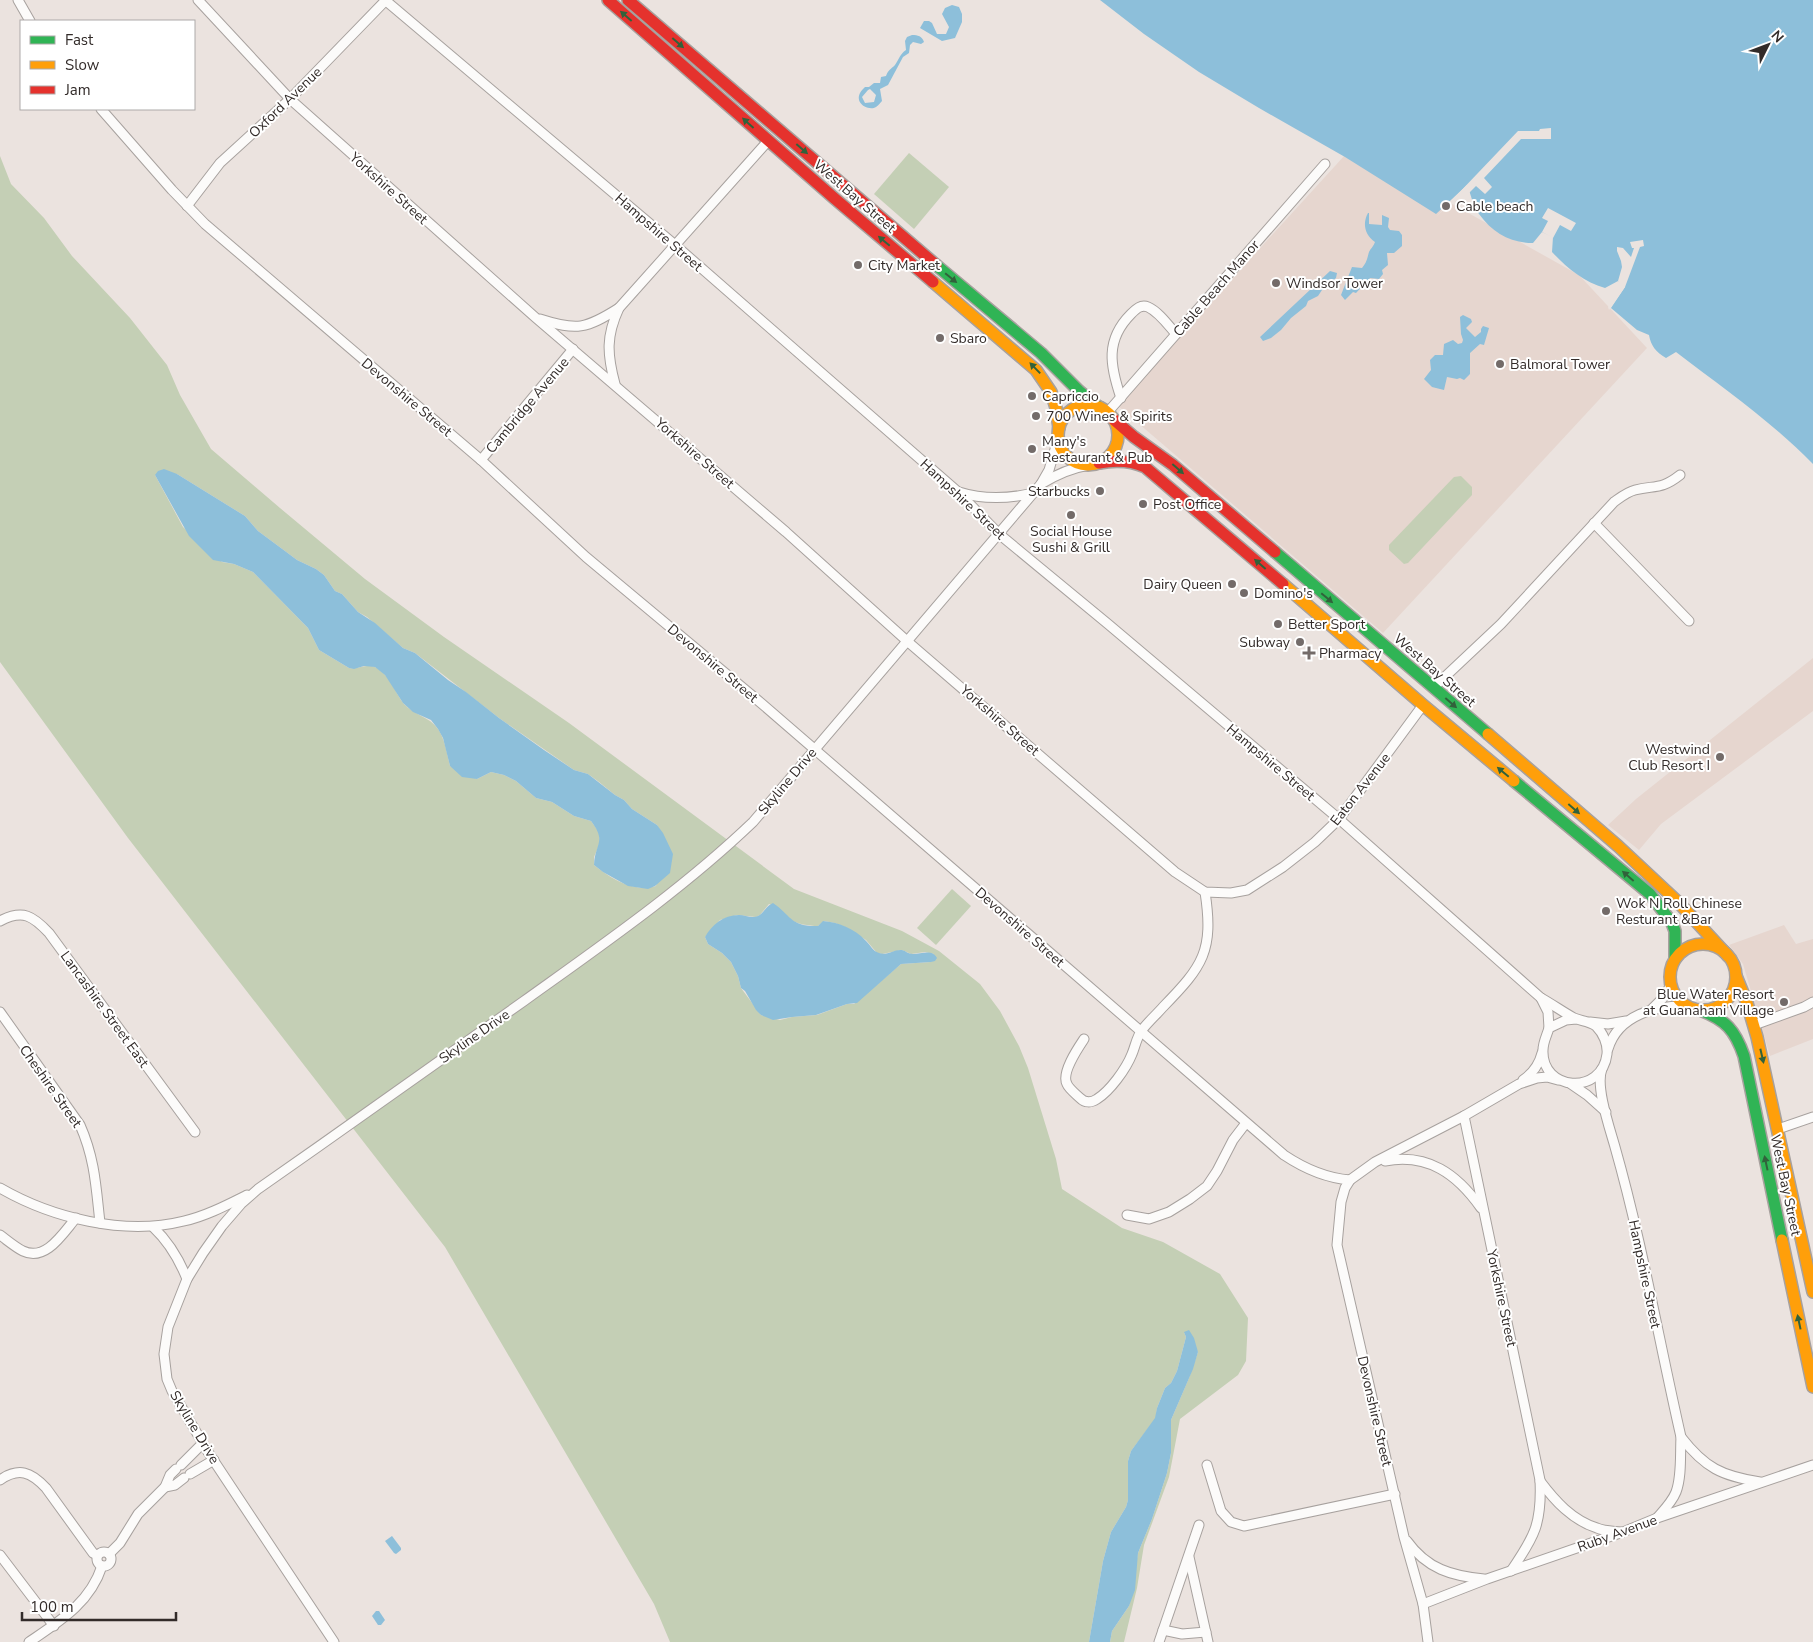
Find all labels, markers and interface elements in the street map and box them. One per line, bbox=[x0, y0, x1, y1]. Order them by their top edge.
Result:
one-way arrow bbox=[620, 10, 633, 21]
legend bbox=[20, 20, 195, 110]
north arrow bbox=[1743, 20, 1793, 70]
text: N bbox=[1767, 26, 1788, 47]
text: Fast bbox=[65, 30, 94, 50]
one-way arrow bbox=[672, 37, 684, 49]
text: Slow bbox=[65, 55, 100, 75]
street label: Oxford Avenue bbox=[245, 63, 326, 142]
text: Jam bbox=[64, 80, 91, 100]
one-way arrow bbox=[742, 118, 754, 129]
one-way arrow bbox=[795, 143, 808, 154]
street label: Yorkshire Street bbox=[345, 148, 432, 229]
street label: West Bay Street bbox=[810, 155, 900, 237]
street label: Hampshire Street bbox=[611, 189, 707, 276]
place label: Cable beach bbox=[1456, 197, 1533, 216]
marker: Cable beach bbox=[1440, 200, 1452, 212]
one-way arrow bbox=[878, 235, 891, 246]
street label: Cable Beach Manor bbox=[1169, 236, 1264, 341]
place label: City Market bbox=[868, 256, 940, 275]
marker: City Market bbox=[852, 259, 864, 271]
one-way arrow bbox=[944, 273, 957, 284]
place label: Windsor Tower bbox=[1286, 274, 1383, 293]
marker: Windsor Tower bbox=[1270, 277, 1282, 289]
place label: Sbaro bbox=[950, 329, 987, 348]
marker: Sbaro bbox=[934, 332, 946, 344]
street label: Cambridge Avenue bbox=[482, 353, 573, 457]
street label: Devonshire Street bbox=[357, 354, 456, 441]
place label: Balmoral Tower bbox=[1510, 355, 1610, 374]
marker: Balmoral Tower bbox=[1494, 358, 1506, 370]
one-way arrow bbox=[1029, 362, 1041, 374]
place label: Capriccio bbox=[1042, 387, 1099, 406]
marker: Capriccio bbox=[1026, 390, 1038, 402]
place label: 700 Wines & Spirits bbox=[1046, 407, 1173, 426]
marker: 700 Wines & Spirits bbox=[1030, 410, 1042, 422]
street label: Yorkshire Street bbox=[650, 413, 738, 493]
place label: Many's Restaurant & Pub bbox=[1042, 432, 1152, 467]
marker: Many's Restaurant & Pub bbox=[1026, 443, 1038, 455]
street label: Hampshire Street bbox=[916, 455, 1010, 544]
one-way arrow bbox=[1171, 463, 1183, 475]
place label: Starbucks bbox=[1028, 482, 1090, 501]
marker: Starbucks bbox=[1094, 485, 1106, 497]
place label: Post Office bbox=[1153, 495, 1221, 514]
marker: Post Office bbox=[1137, 498, 1149, 510]
marker: Social House Sushi & Grill bbox=[1065, 509, 1077, 521]
place label: Social House Sushi & Grill bbox=[1030, 522, 1112, 557]
one-way arrow bbox=[1254, 559, 1266, 570]
place label: Dairy Queen bbox=[1143, 575, 1222, 594]
marker: Dairy Queen bbox=[1226, 578, 1238, 590]
place label: Domino's bbox=[1254, 584, 1313, 603]
marker: Domino's bbox=[1238, 587, 1250, 599]
one-way arrow bbox=[1321, 592, 1333, 604]
place label: Better Sport bbox=[1288, 615, 1365, 634]
marker: Better Sport bbox=[1272, 618, 1284, 630]
street label: Devonshire Street bbox=[663, 620, 762, 707]
street label: West Bay Street bbox=[1390, 629, 1480, 711]
place label: Subway bbox=[1239, 633, 1291, 652]
marker: Subway bbox=[1294, 636, 1306, 648]
place label: Pharmacy bbox=[1319, 644, 1382, 663]
marker: Pharmacy bbox=[1303, 647, 1315, 659]
street label: Yorkshire Street bbox=[955, 680, 1043, 760]
one-way arrow bbox=[1444, 698, 1457, 709]
street label: Hampshire Street bbox=[1222, 720, 1319, 805]
place label: Westwind Club Resort I bbox=[1628, 740, 1710, 775]
street label: Skyline Drive bbox=[754, 744, 821, 819]
street label: Eaton Avenue bbox=[1326, 749, 1395, 830]
marker: Westwind Club Resort I bbox=[1714, 751, 1726, 763]
one-way arrow bbox=[1497, 767, 1510, 778]
one-way arrow bbox=[1568, 803, 1580, 815]
one-way arrow bbox=[1622, 870, 1635, 881]
street label: Devonshire Street bbox=[971, 883, 1068, 972]
place label: Wok N Roll Chinese Resturant &Bar bbox=[1616, 894, 1742, 929]
marker: Wok N Roll Chinese Resturant &Bar bbox=[1600, 905, 1612, 917]
street label: Lancashire Street East bbox=[56, 947, 153, 1071]
place label: Blue Water Resort at Guanahani Village bbox=[1643, 985, 1774, 1020]
marker: Blue Water Resort at Guanahani Village bbox=[1778, 996, 1790, 1008]
street label: Skyline Drive bbox=[435, 1005, 513, 1068]
street label: Cheshire Street bbox=[15, 1041, 86, 1132]
one-way arrow bbox=[1758, 1048, 1766, 1063]
street label: West Bay Street bbox=[1766, 1133, 1806, 1238]
one-way arrow bbox=[1762, 1154, 1770, 1170]
street label: Hampshire Street bbox=[1624, 1218, 1665, 1330]
street label: Yorkshire Street bbox=[1482, 1247, 1521, 1349]
one-way arrow bbox=[1795, 1313, 1803, 1329]
street label: Devonshire Street bbox=[1353, 1354, 1396, 1468]
street label: Skyline Drive bbox=[165, 1387, 224, 1467]
street label: Ruby Avenue bbox=[1575, 1510, 1660, 1557]
scale bar bbox=[22, 1590, 176, 1622]
text: 100 m bbox=[30, 1597, 74, 1617]

